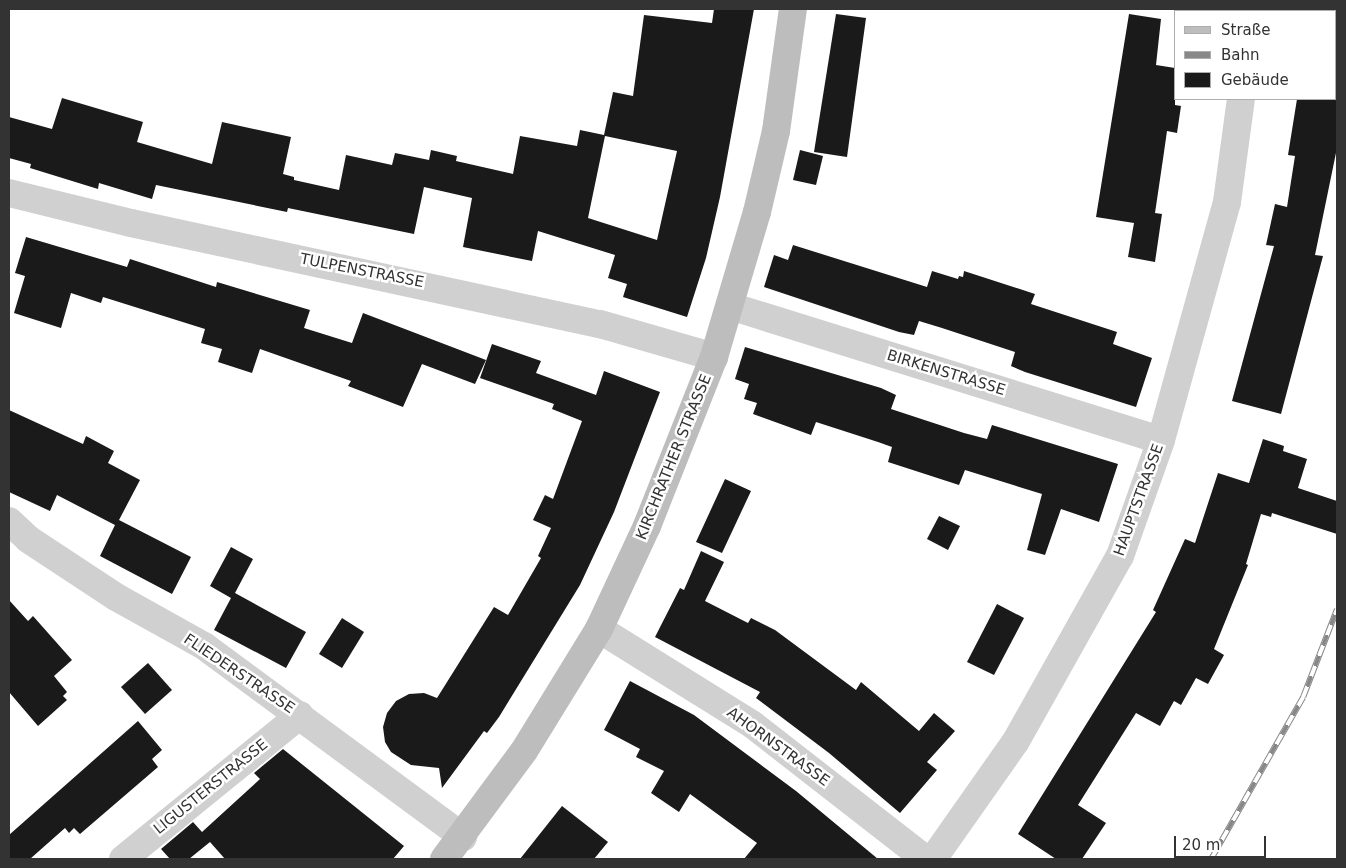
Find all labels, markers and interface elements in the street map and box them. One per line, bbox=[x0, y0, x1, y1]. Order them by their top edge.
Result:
legend bbox=[1174, 10, 1336, 100]
text: Straße bbox=[1221, 21, 1270, 39]
text: Bahn bbox=[1221, 46, 1260, 64]
text: Gebäude bbox=[1221, 71, 1289, 89]
street label: TULPENSTRASSE bbox=[299, 250, 425, 292]
street label: BIRKENSTRASSE bbox=[885, 346, 1007, 400]
street label: KIRCHRATHER STRASSE bbox=[633, 372, 715, 542]
street label: HAUPTSTRASSE bbox=[1110, 441, 1168, 559]
street label: FLIEDERSTRASSE bbox=[180, 630, 298, 718]
street label: AHORNSTRASSE bbox=[723, 704, 833, 790]
street label: LIGUSTERSTRASSE bbox=[150, 736, 272, 838]
scale bar bbox=[1176, 826, 1268, 858]
text: 20 m bbox=[1182, 836, 1220, 854]

